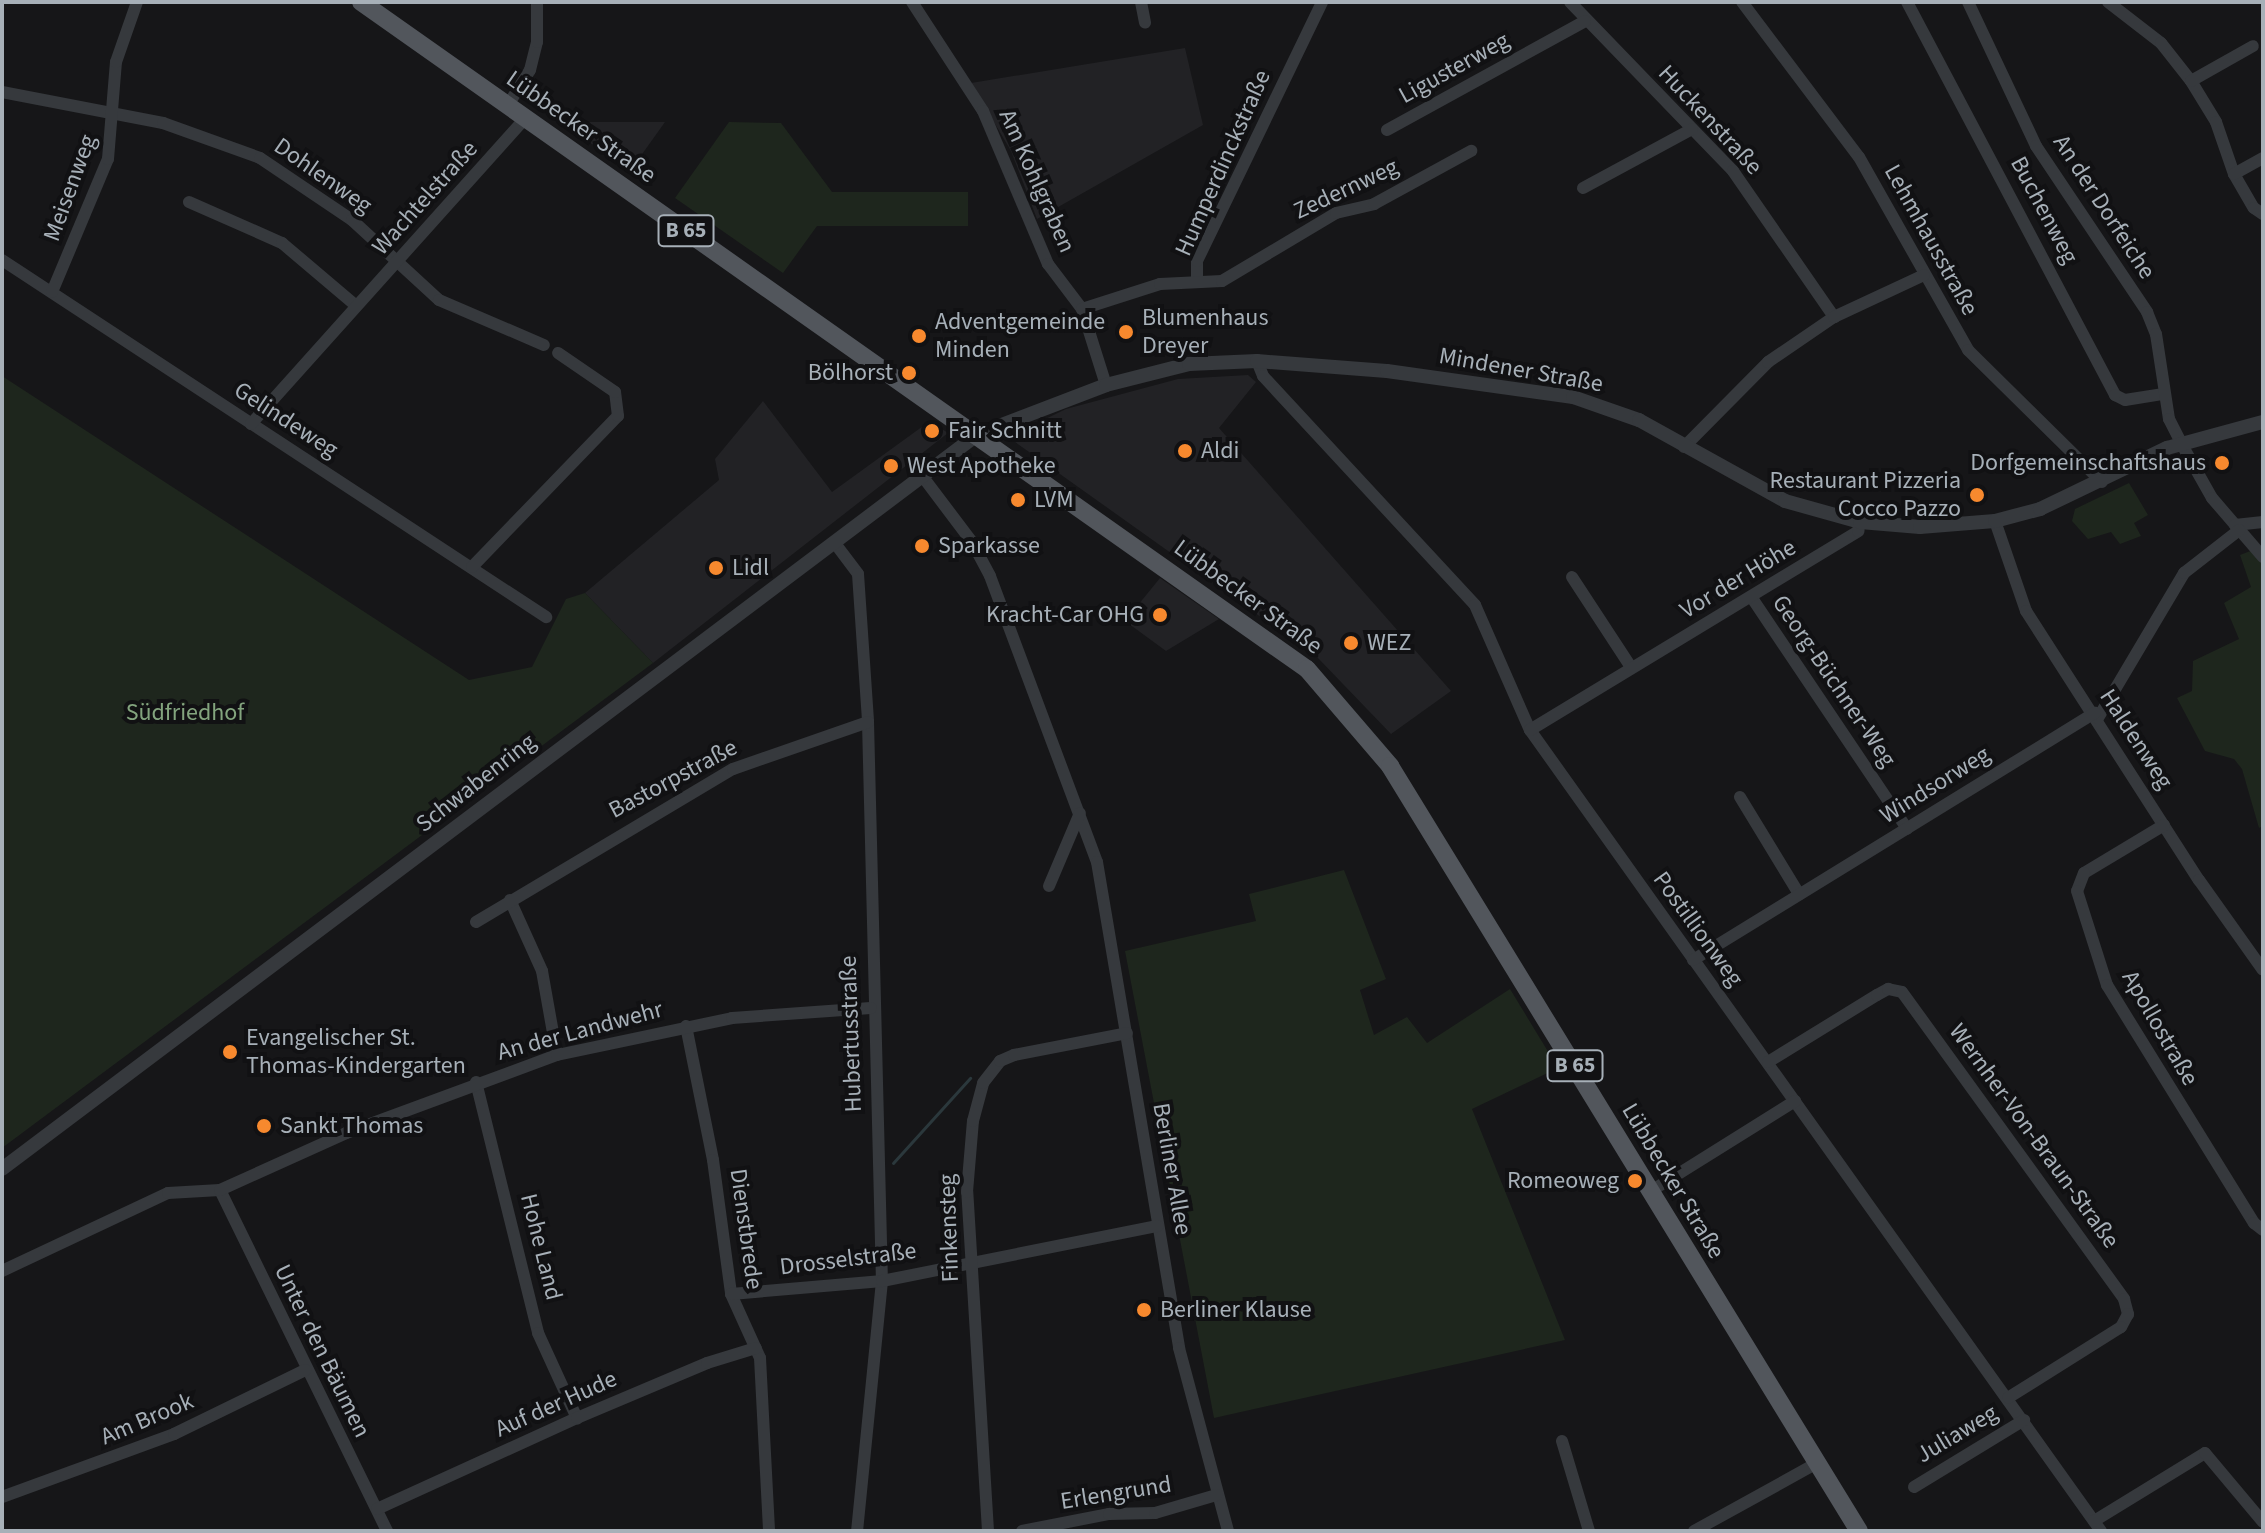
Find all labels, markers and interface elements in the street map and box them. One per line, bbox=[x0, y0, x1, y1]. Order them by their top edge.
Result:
street label: Ligusterweg bbox=[1394, 26, 1514, 110]
street label: Huckenstraße bbox=[1652, 59, 1768, 181]
street label: Lübbecker Straße bbox=[501, 65, 661, 189]
street label: Humperdinckstraße bbox=[1169, 66, 1277, 260]
street label: Am Kohlgraben bbox=[993, 105, 1081, 257]
street label: An der Dorfeiche bbox=[2047, 130, 2161, 284]
street label: Meisenweg bbox=[37, 131, 103, 245]
street label: Dohlenweg bbox=[268, 132, 378, 220]
street label: Wachtelstraße bbox=[366, 135, 484, 261]
street label: Zedernweg bbox=[1289, 152, 1403, 226]
street label: Buchenweg bbox=[2004, 152, 2084, 268]
street label: Lehmhausstraße bbox=[1878, 160, 1984, 320]
road number: B 65 bbox=[656, 213, 716, 249]
place label: Blumenhaus Dreyer bbox=[1142, 304, 1268, 360]
place label: Adventgemeinde Minden bbox=[935, 308, 1105, 364]
marker: Blumenhaus Dreyer bbox=[1117, 323, 1135, 341]
marker: Adventgemeinde Minden bbox=[910, 327, 928, 345]
street label: Mindener Straße bbox=[1437, 341, 1605, 399]
place label: Bölhorst bbox=[808, 359, 893, 387]
marker: Bölhorst bbox=[900, 364, 918, 382]
street label: Gelindeweg bbox=[229, 376, 343, 464]
place label: Fair Schnitt bbox=[948, 417, 1062, 445]
marker: Fair Schnitt bbox=[923, 422, 941, 440]
place label: Aldi bbox=[1201, 437, 1239, 465]
marker: Aldi bbox=[1176, 442, 1194, 460]
place label: Dorfgemeinschaftshaus bbox=[1970, 449, 2206, 477]
place label: West Apotheke bbox=[907, 452, 1056, 480]
marker: Dorfgemeinschaftshaus bbox=[2213, 454, 2231, 472]
marker: West Apotheke bbox=[882, 457, 900, 475]
place label: Restaurant Pizzeria Cocco Pazzo bbox=[1770, 467, 1961, 523]
place label: LVM bbox=[1034, 486, 1074, 514]
marker: Restaurant Pizzeria Cocco Pazzo bbox=[1968, 486, 1986, 504]
marker: LVM bbox=[1009, 491, 1027, 509]
place label: Sparkasse bbox=[938, 532, 1040, 560]
street label: Vor der Höhe bbox=[1675, 533, 1801, 625]
street label: Lübbecker Straße bbox=[1168, 534, 1328, 660]
marker: Sparkasse bbox=[913, 537, 931, 555]
place label: Lidl bbox=[732, 554, 769, 582]
marker: Lidl bbox=[707, 559, 725, 577]
street label: Georg-Büchner-Weg bbox=[1766, 590, 1902, 772]
place label: Kracht-Car OHG bbox=[986, 601, 1144, 629]
marker: Kracht-Car OHG bbox=[1151, 606, 1169, 624]
place label: WEZ bbox=[1367, 629, 1411, 657]
marker: WEZ bbox=[1342, 634, 1360, 652]
street label: Haldenweg bbox=[2093, 684, 2179, 794]
park label: Südfriedhof bbox=[126, 699, 244, 727]
street label: Schwabenring bbox=[411, 727, 541, 839]
street label: Bastorpstraße bbox=[604, 733, 742, 825]
street label: Windsorweg bbox=[1875, 740, 1995, 830]
street label: Postillionweg bbox=[1647, 866, 1749, 992]
street label: Hubertusstraße bbox=[834, 955, 868, 1113]
street label: Apollostraße bbox=[2116, 965, 2204, 1091]
street label: An der Landwehr bbox=[494, 995, 666, 1067]
street label: Wernher-Von-Braun-Straße bbox=[1943, 1018, 2125, 1254]
place label: Evangelischer St. Thomas-Kindergarten bbox=[246, 1024, 466, 1080]
marker: Evangelischer St. Thomas-Kindergarten bbox=[221, 1043, 239, 1061]
road number: B 65 bbox=[1545, 1048, 1605, 1084]
street label: Lübbecker Straße bbox=[1615, 1098, 1731, 1264]
street label: Berliner Allee bbox=[1146, 1101, 1198, 1237]
place label: Sankt Thomas bbox=[280, 1112, 423, 1140]
marker: Sankt Thomas bbox=[255, 1117, 273, 1135]
street label: Dienstbrede bbox=[723, 1167, 769, 1291]
place label: Romeoweg bbox=[1507, 1167, 1619, 1195]
marker: Romeoweg bbox=[1626, 1172, 1644, 1190]
street label: Finkensteg bbox=[933, 1173, 965, 1283]
street label: Hohe Land bbox=[514, 1191, 568, 1303]
street label: Drosselstraße bbox=[778, 1236, 918, 1282]
street label: Unter den Bäumen bbox=[268, 1260, 376, 1442]
place label: Berliner Klause bbox=[1160, 1296, 1312, 1324]
marker: Berliner Klause bbox=[1135, 1301, 1153, 1319]
street label: Auf der Hude bbox=[491, 1364, 621, 1444]
street label: Am Brook bbox=[96, 1387, 198, 1451]
street label: Juliaweg bbox=[1911, 1399, 2003, 1469]
street label: Erlengrund bbox=[1058, 1470, 1174, 1516]

